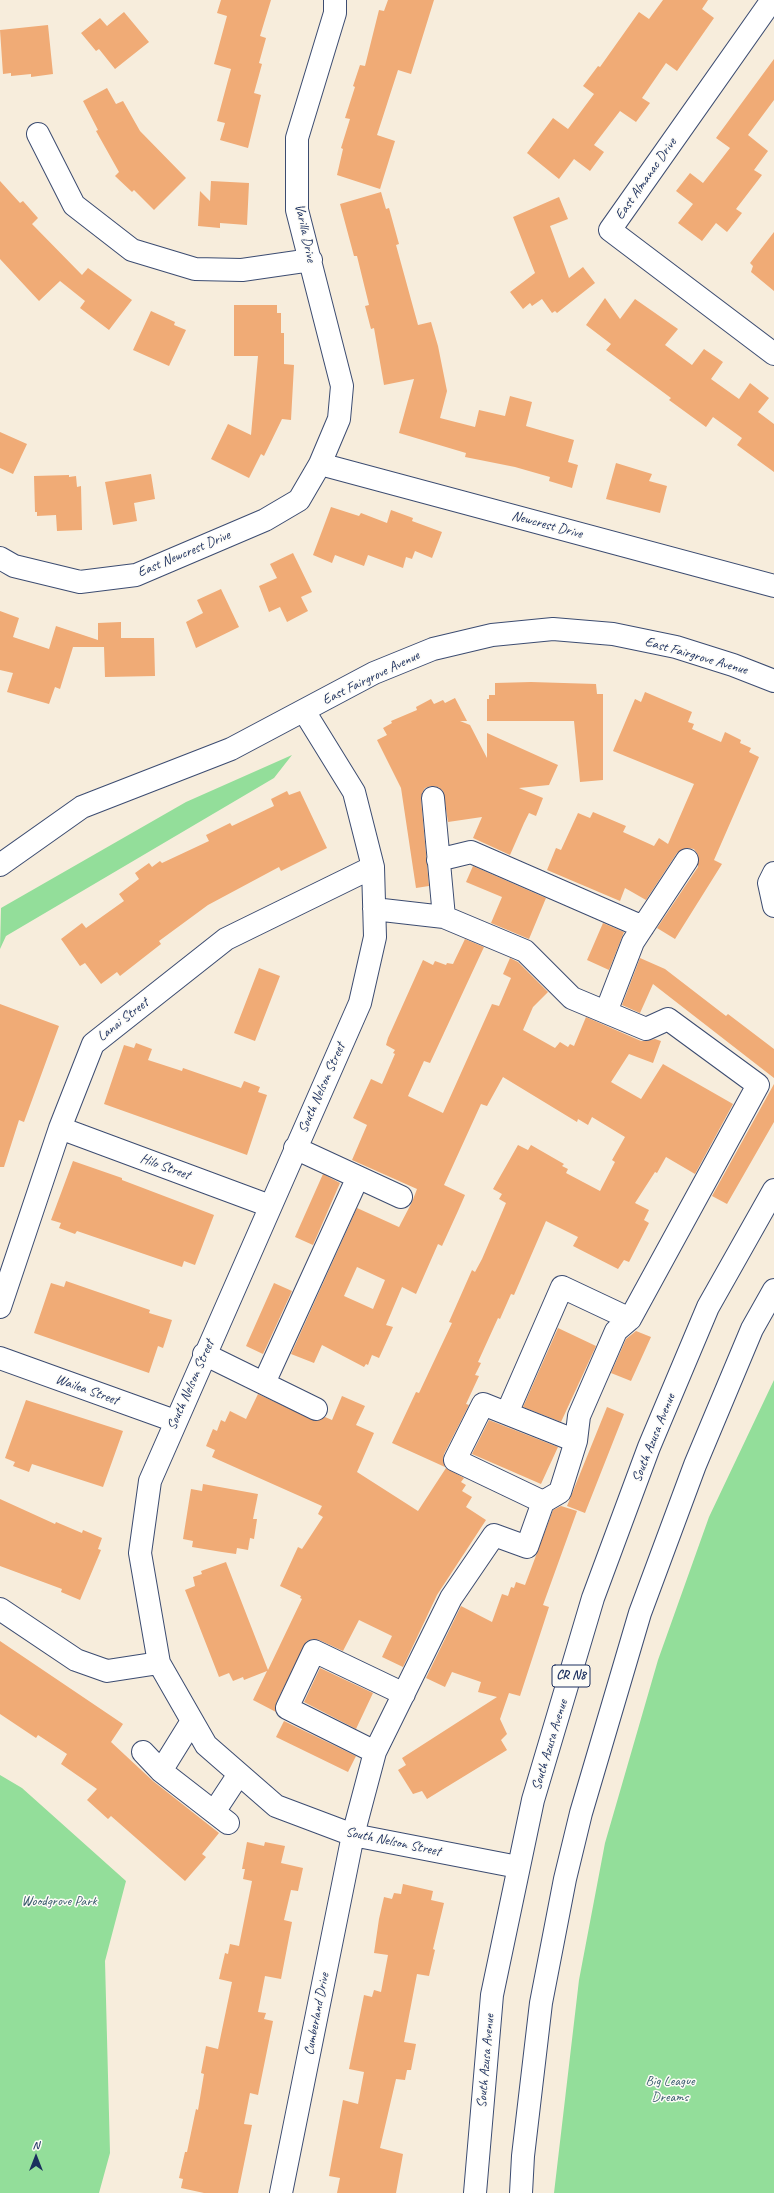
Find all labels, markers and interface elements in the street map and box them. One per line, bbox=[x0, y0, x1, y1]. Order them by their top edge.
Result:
street label: East Almanac Drive bbox=[612, 135, 680, 223]
street label: Varilla Drive bbox=[291, 202, 319, 264]
street label: Newcrest Drive bbox=[510, 507, 584, 543]
street label: East Newcrest Drive bbox=[135, 527, 233, 581]
street label: East Fairgrove Avenue bbox=[643, 633, 749, 679]
street label: East Fairgrove Avenue bbox=[320, 647, 422, 709]
street label: Lanai Street bbox=[94, 995, 152, 1045]
street label: South Nelson Street bbox=[295, 1040, 349, 1136]
street label: Hilo Street bbox=[138, 1150, 192, 1184]
street label: South Nelson Street bbox=[164, 1337, 218, 1433]
street label: Wailea Street bbox=[53, 1371, 121, 1409]
street label: South Azusa Avenue bbox=[629, 1391, 679, 1485]
road number: CR N8 bbox=[552, 1665, 590, 1687]
street label: South Azusa Avenue bbox=[528, 1698, 572, 1792]
street label: South Nelson Street bbox=[344, 1824, 442, 1860]
park label: Woodgrove Park bbox=[21, 1893, 97, 1909]
street label: Cumberland Drive bbox=[301, 1971, 333, 2057]
street label: South Azusa Avenue bbox=[474, 2013, 498, 2109]
park label: Big League Dreams bbox=[645, 2073, 695, 2106]
north arrow bbox=[16, 2137, 56, 2177]
text: N bbox=[33, 2138, 39, 2152]

